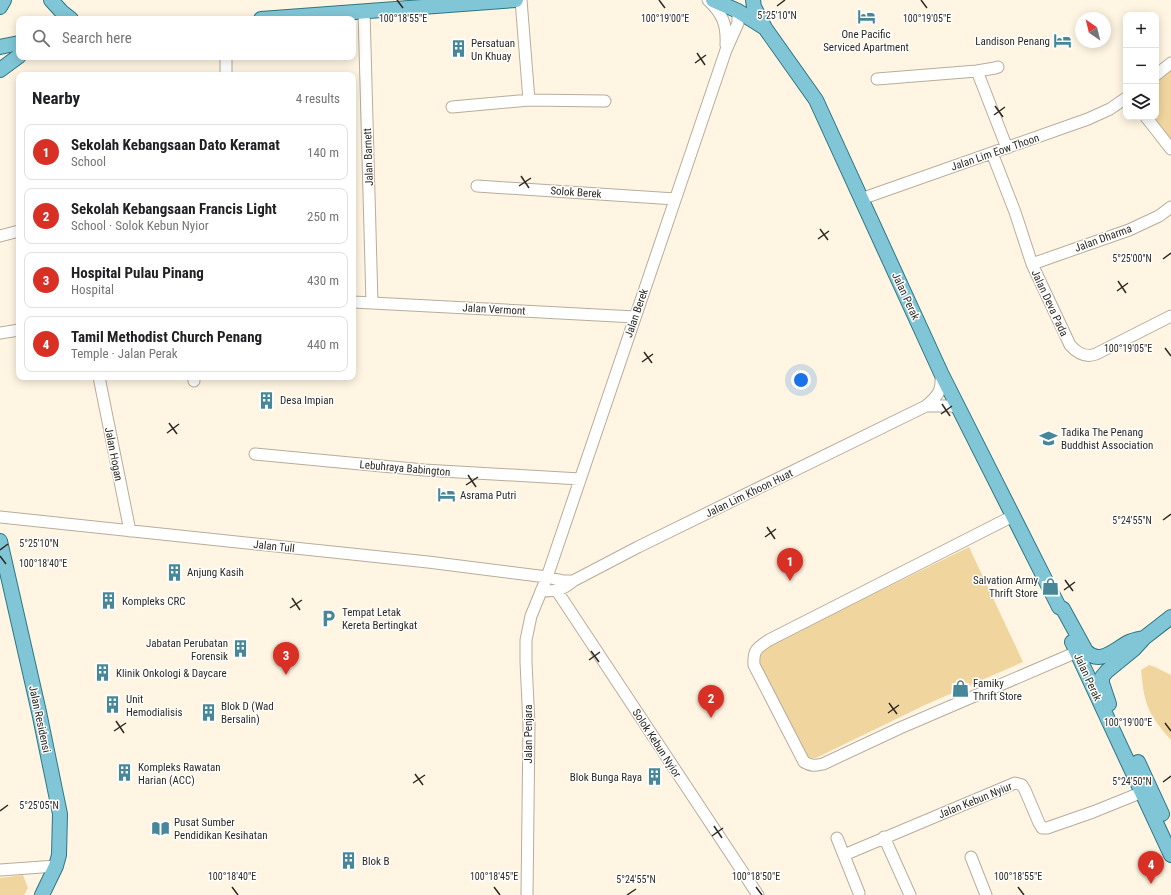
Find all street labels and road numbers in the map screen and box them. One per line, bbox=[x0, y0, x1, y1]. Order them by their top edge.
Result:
street label: Jalan Barnett bbox=[361, 128, 376, 186]
street label: Jalan Lim Eow Thoon bbox=[949, 131, 1041, 174]
street label: Solok Berek bbox=[550, 184, 602, 201]
street label: Jalan Dharma bbox=[1073, 222, 1134, 255]
street label: Jalan Deva Pada bbox=[1028, 268, 1071, 339]
street label: Jalan Perak bbox=[889, 270, 922, 322]
street label: Jalan Berek bbox=[622, 287, 651, 339]
street label: Jalan Vermont bbox=[462, 301, 526, 318]
street label: Jalan Hogan bbox=[102, 426, 125, 482]
street label: Lebuhraya Babington bbox=[359, 458, 451, 479]
street label: Jalan Lim Khoon Huat bbox=[703, 467, 795, 520]
street label: Jalan Tull bbox=[253, 538, 295, 555]
street label: Jalan Perak bbox=[1071, 651, 1104, 703]
street label: Jalan Residensi bbox=[26, 684, 53, 754]
street label: Jalan Penjara bbox=[522, 705, 535, 763]
street label: Solok Kebun Nyior bbox=[630, 707, 684, 781]
street label: Jalan Kebun Nyiur bbox=[936, 780, 1015, 821]

